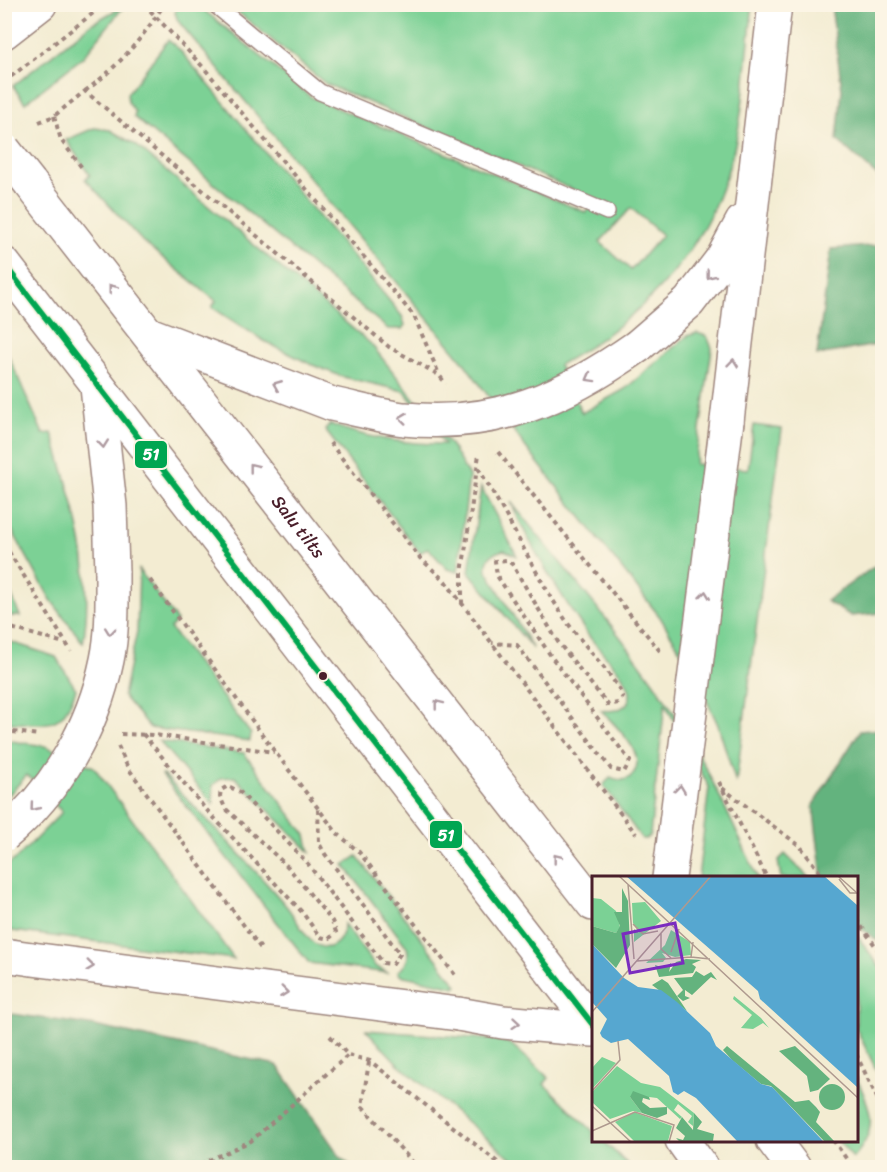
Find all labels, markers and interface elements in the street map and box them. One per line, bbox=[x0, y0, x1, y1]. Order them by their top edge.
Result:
one-way arrow bbox=[706, 268, 717, 279]
one-way arrow bbox=[109, 284, 120, 295]
one-way arrow bbox=[726, 359, 739, 368]
one-way arrow bbox=[586, 371, 596, 383]
one-way arrow bbox=[272, 380, 283, 392]
one-way arrow bbox=[398, 412, 407, 424]
one-way arrow bbox=[96, 440, 109, 449]
line badge: 51 bbox=[134, 440, 168, 469]
text: 51 bbox=[143, 440, 159, 469]
one-way arrow bbox=[249, 463, 260, 474]
street label: Salu tilts bbox=[263, 488, 334, 566]
one-way arrow bbox=[698, 591, 710, 600]
one-way arrow bbox=[104, 627, 117, 636]
unlabelled marker bbox=[317, 670, 329, 682]
one-way arrow bbox=[434, 699, 445, 710]
one-way arrow bbox=[674, 784, 686, 793]
one-way arrow bbox=[30, 800, 41, 811]
line badge: 51 bbox=[429, 820, 463, 849]
text: 51 bbox=[438, 821, 454, 850]
one-way arrow bbox=[554, 854, 565, 865]
inset map bbox=[592, 876, 857, 1142]
one-way arrow bbox=[86, 960, 95, 972]
one-way arrow bbox=[279, 985, 288, 997]
one-way arrow bbox=[512, 1016, 521, 1029]

